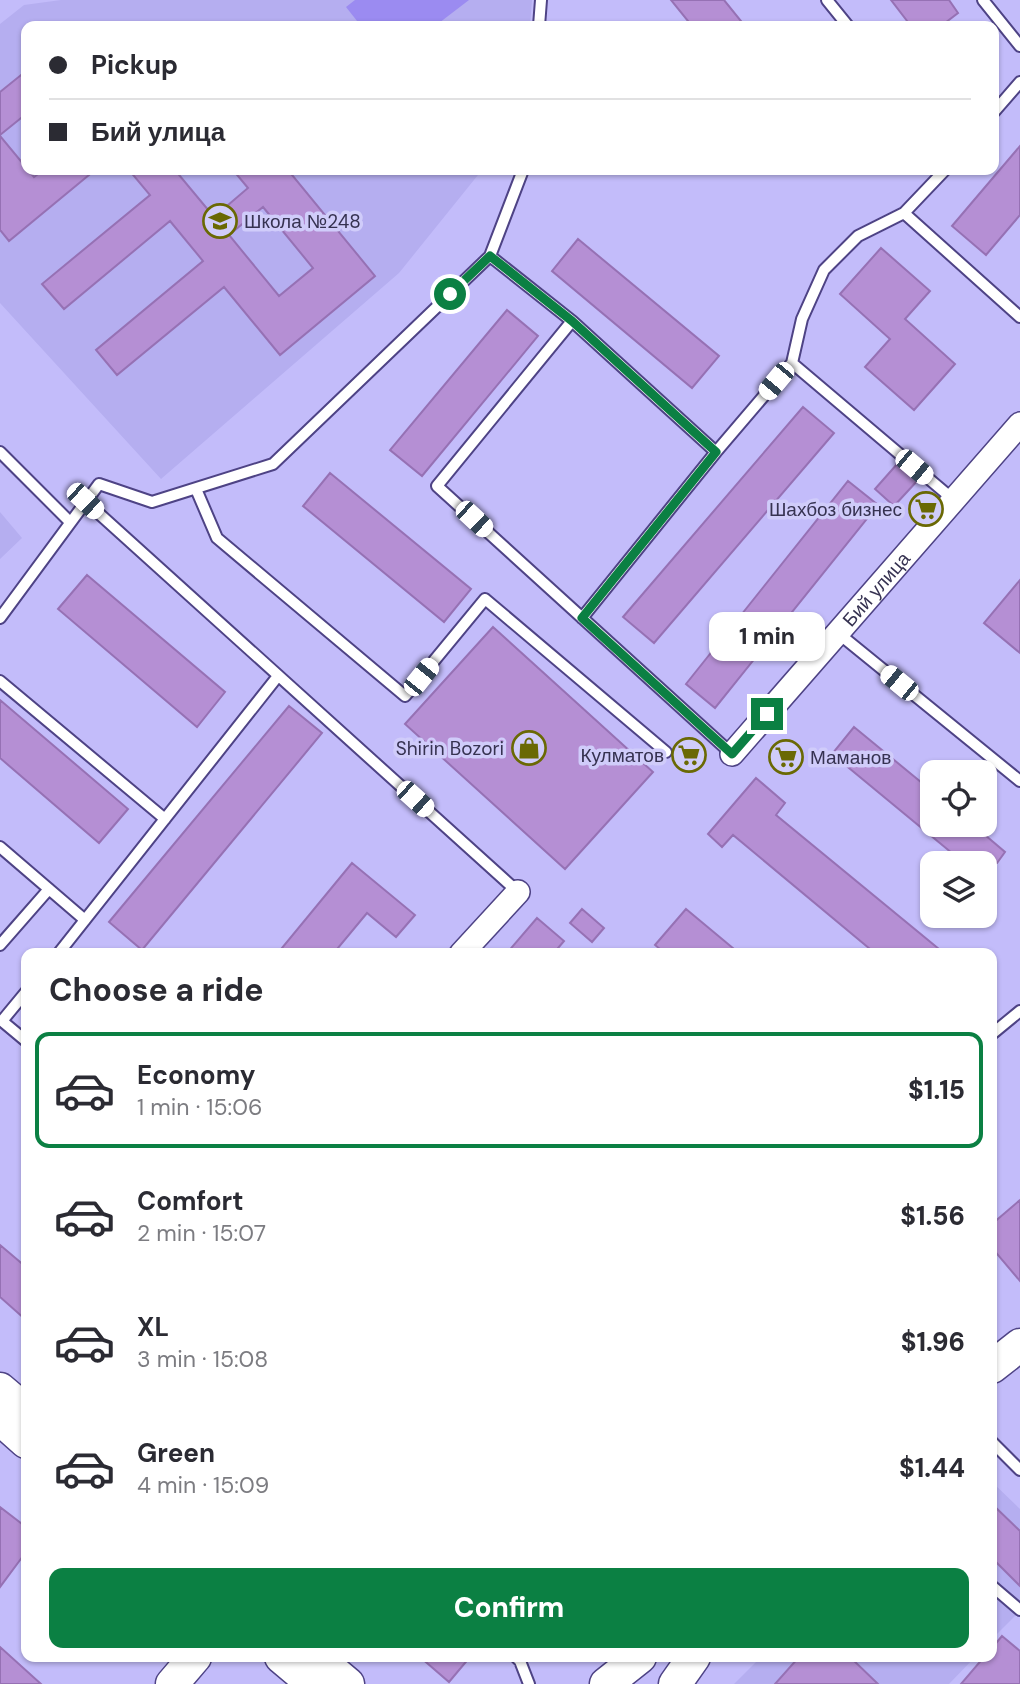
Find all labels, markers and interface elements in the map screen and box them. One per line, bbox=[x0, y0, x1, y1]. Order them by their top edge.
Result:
text: Pickup bbox=[91, 48, 178, 82]
text: Бий улица bbox=[91, 115, 225, 149]
school or university icon: Школа №248 bbox=[201, 202, 239, 240]
place label: Школа №248 bbox=[244, 209, 361, 234]
route start bbox=[434, 278, 466, 310]
car bbox=[755, 358, 798, 404]
car bbox=[892, 445, 937, 489]
car bbox=[63, 479, 108, 523]
supermarket icon: Шахбоз бизнес bbox=[907, 490, 945, 528]
car bbox=[452, 497, 497, 541]
place label: Шахбоз бизнес bbox=[769, 497, 902, 522]
street label: Бий улица bbox=[837, 546, 916, 632]
callout: 1 min bbox=[709, 612, 825, 662]
text: 1 min bbox=[739, 621, 795, 651]
car bbox=[400, 654, 443, 700]
car bbox=[877, 662, 922, 704]
route end bbox=[751, 698, 783, 730]
shop icon: Shirin Bozori bbox=[510, 729, 548, 767]
place label: Shirin Bozori bbox=[396, 736, 504, 761]
supermarket icon: Кулматов bbox=[670, 736, 708, 774]
supermarket icon: Маманов bbox=[767, 738, 805, 776]
place label: Кулматов bbox=[580, 743, 664, 768]
place label: Маманов bbox=[810, 745, 891, 770]
map controls bbox=[920, 760, 997, 928]
button: locate bbox=[920, 760, 997, 837]
car bbox=[393, 777, 438, 821]
button: layers bbox=[920, 851, 997, 928]
text: Choose a ride bbox=[49, 969, 264, 1011]
text: Economy bbox=[137, 1058, 255, 1092]
icon: car bbox=[53, 1059, 116, 1122]
text: $1.15 bbox=[908, 1073, 965, 1107]
text: 1 min · 15:06 bbox=[137, 1092, 262, 1122]
text: Comfort bbox=[137, 1184, 243, 1218]
icon: car bbox=[53, 1185, 116, 1248]
text: $1.56 bbox=[900, 1199, 965, 1233]
text: 2 min · 15:07 bbox=[137, 1218, 266, 1248]
text: XL bbox=[137, 1310, 169, 1344]
icon: car bbox=[53, 1311, 116, 1374]
text: $1.96 bbox=[901, 1325, 965, 1359]
text: 3 min · 15:08 bbox=[137, 1344, 268, 1374]
text: Green bbox=[137, 1436, 215, 1470]
icon: car bbox=[53, 1437, 116, 1500]
text: $1.44 bbox=[899, 1451, 965, 1485]
text: 4 min · 15:09 bbox=[137, 1470, 269, 1500]
button: Confirm bbox=[49, 1568, 969, 1648]

